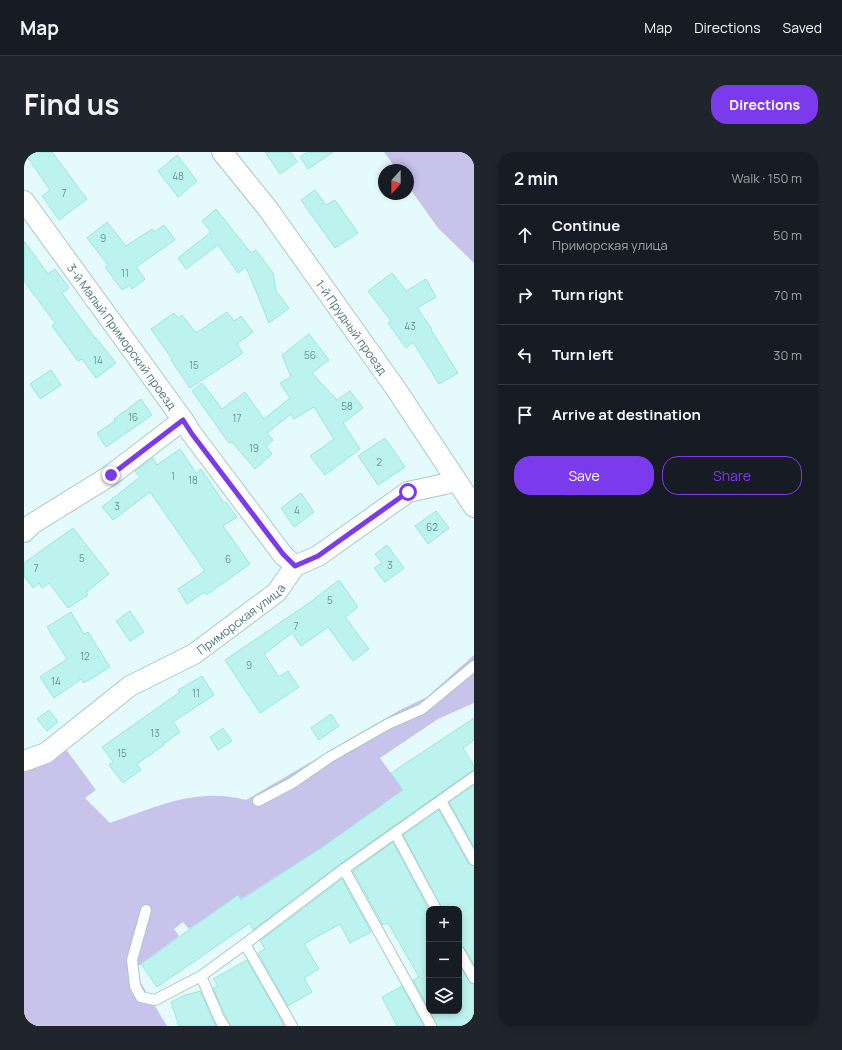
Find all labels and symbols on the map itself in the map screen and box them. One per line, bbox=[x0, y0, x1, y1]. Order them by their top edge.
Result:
north arrow bbox=[378, 164, 414, 200]
house number: 48 bbox=[172, 169, 184, 183]
house number: 7 bbox=[61, 186, 67, 200]
house number: 9 bbox=[100, 231, 106, 245]
street label: 3-й Малый Приморский проезд bbox=[63, 260, 181, 413]
house number: 11 bbox=[121, 266, 129, 280]
street label: 1-й Прудный проезд bbox=[312, 276, 392, 378]
house number: 43 bbox=[404, 319, 416, 333]
house number: 56 bbox=[304, 348, 316, 362]
house number: 14 bbox=[93, 353, 103, 367]
house number: 15 bbox=[189, 358, 199, 372]
house number: 58 bbox=[341, 399, 353, 413]
house number: 16 bbox=[128, 410, 138, 424]
house number: 17 bbox=[233, 411, 241, 425]
house number: 19 bbox=[249, 441, 259, 455]
house number: 2 bbox=[376, 455, 382, 469]
route end bbox=[102, 466, 120, 484]
house number: 1 bbox=[171, 469, 175, 483]
house number: 18 bbox=[188, 473, 198, 487]
route start bbox=[399, 483, 417, 501]
house number: 3 bbox=[114, 499, 120, 513]
house number: 4 bbox=[294, 503, 300, 517]
house number: 62 bbox=[426, 520, 438, 534]
house number: 5 bbox=[79, 551, 85, 565]
house number: 6 bbox=[225, 552, 231, 566]
house number: 3 bbox=[387, 558, 393, 572]
house number: 7 bbox=[33, 561, 39, 575]
street label: Приморская улица bbox=[193, 580, 289, 658]
house number: 5 bbox=[327, 593, 333, 607]
house number: 7 bbox=[293, 619, 299, 633]
house number: 12 bbox=[80, 649, 90, 663]
house number: 9 bbox=[246, 658, 252, 672]
house number: 14 bbox=[51, 674, 61, 688]
house number: 11 bbox=[192, 686, 200, 700]
house number: 13 bbox=[150, 726, 160, 740]
house number: 15 bbox=[117, 746, 127, 760]

